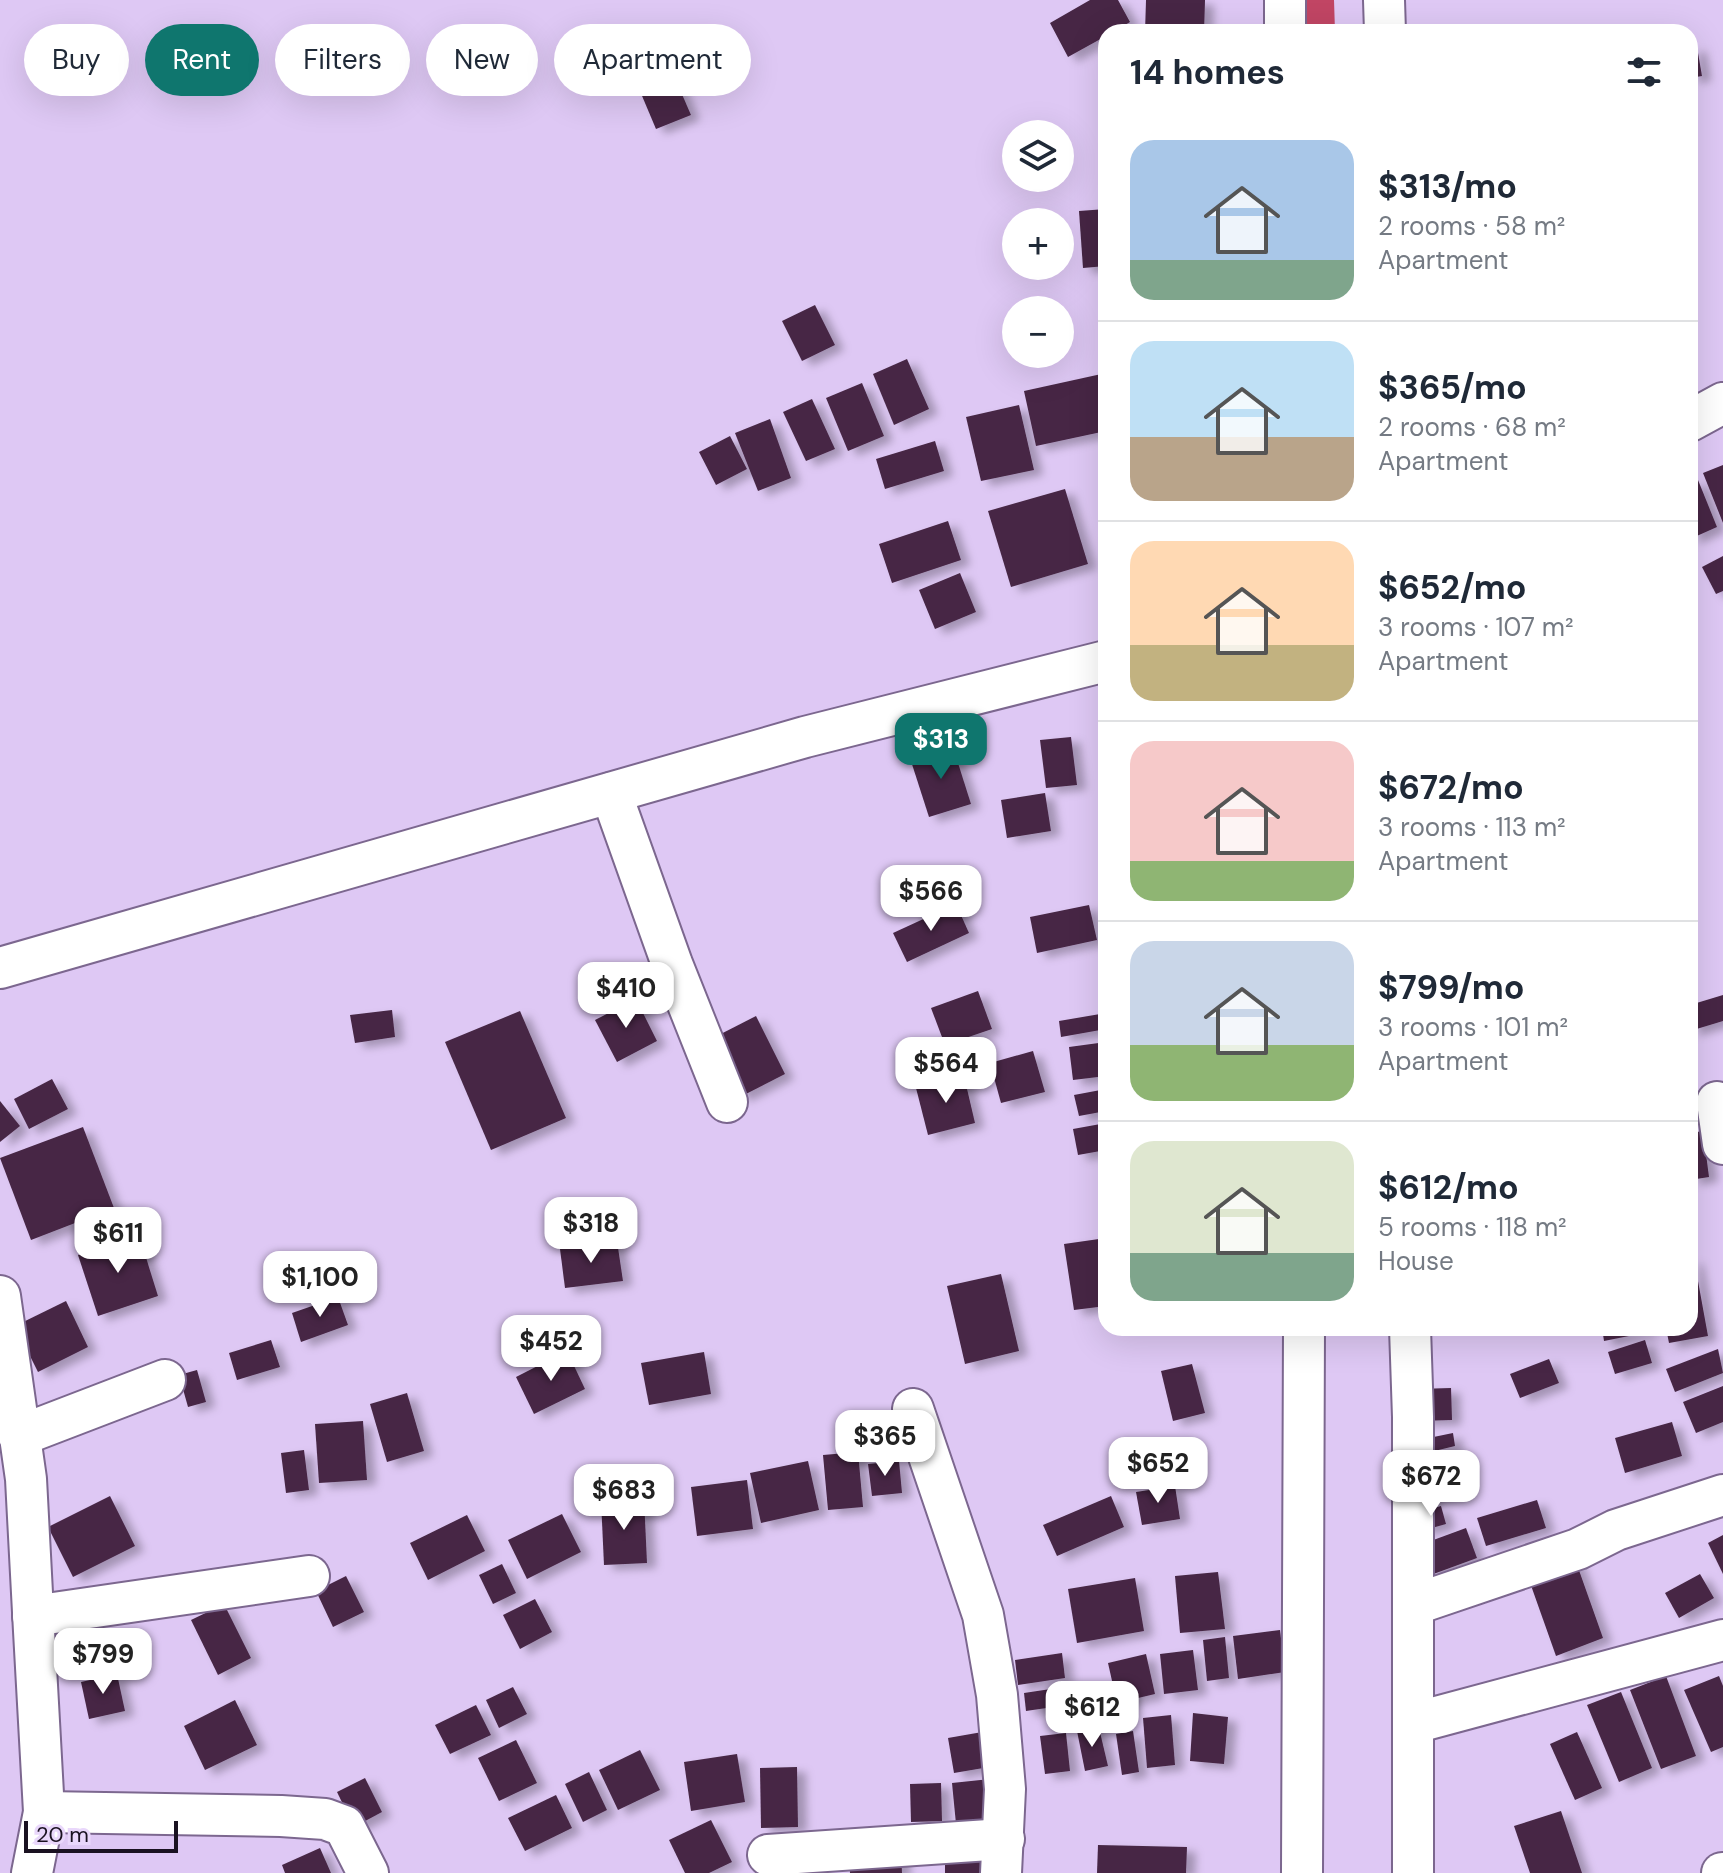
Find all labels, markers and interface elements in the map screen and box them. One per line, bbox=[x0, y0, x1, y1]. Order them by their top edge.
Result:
chip: Buy bbox=[24, 24, 129, 96]
chip: Rent bbox=[145, 24, 259, 96]
chip: Filters bbox=[275, 24, 410, 96]
chip: New bbox=[426, 24, 538, 96]
chip: Apartment bbox=[554, 24, 751, 96]
text: 14 homes bbox=[1130, 50, 1285, 95]
icon: filters bbox=[1622, 50, 1666, 94]
map controls bbox=[1002, 120, 1074, 368]
button: layers bbox=[1002, 120, 1074, 192]
text: $313/mo bbox=[1378, 164, 1517, 209]
icon: home bbox=[1194, 172, 1290, 268]
button: + bbox=[1002, 208, 1074, 280]
text: 2 rooms · 58 m² bbox=[1378, 209, 1565, 243]
text: Apartment bbox=[1378, 243, 1509, 277]
button: − bbox=[1002, 296, 1074, 368]
text: $365/mo bbox=[1378, 365, 1527, 410]
icon: home bbox=[1194, 373, 1290, 469]
text: 2 rooms · 68 m² bbox=[1378, 410, 1566, 444]
text: Apartment bbox=[1378, 444, 1509, 478]
text: $652/mo bbox=[1378, 565, 1527, 610]
icon: home bbox=[1194, 573, 1290, 669]
text: 3 rooms · 107 m² bbox=[1378, 610, 1574, 644]
text: Apartment bbox=[1378, 644, 1509, 678]
pin: $313 bbox=[894, 713, 988, 781]
text: $313 bbox=[913, 722, 969, 756]
text: $672/mo bbox=[1378, 765, 1524, 810]
icon: home bbox=[1194, 773, 1290, 869]
text: 3 rooms · 113 m² bbox=[1378, 810, 1566, 844]
text: Apartment bbox=[1378, 844, 1509, 878]
pin: $566 bbox=[884, 865, 978, 933]
text: $566 bbox=[899, 874, 963, 908]
pin: $410 bbox=[579, 962, 673, 1030]
text: $799/mo bbox=[1378, 965, 1525, 1010]
text: $410 bbox=[596, 971, 656, 1005]
icon: home bbox=[1194, 973, 1290, 1069]
text: 3 rooms · 101 m² bbox=[1378, 1010, 1568, 1044]
pin: $564 bbox=[899, 1037, 993, 1105]
text: Apartment bbox=[1378, 1044, 1509, 1078]
text: $564 bbox=[913, 1046, 979, 1080]
text: $612/mo bbox=[1378, 1165, 1519, 1210]
icon: home bbox=[1194, 1173, 1290, 1269]
pin: $318 bbox=[544, 1197, 638, 1265]
text: $318 bbox=[562, 1206, 620, 1240]
pin: $611 bbox=[71, 1207, 165, 1275]
text: 5 rooms · 118 m² bbox=[1378, 1210, 1567, 1244]
text: $611 bbox=[92, 1216, 144, 1250]
text: House bbox=[1378, 1244, 1454, 1278]
pin: $1,100 bbox=[255, 1251, 385, 1319]
text: $1,100 bbox=[281, 1260, 359, 1294]
pin: $452 bbox=[504, 1315, 598, 1383]
text: $452 bbox=[519, 1324, 583, 1358]
pin: $365 bbox=[838, 1410, 932, 1478]
text: $365 bbox=[853, 1419, 917, 1453]
pin: $652 bbox=[1111, 1437, 1205, 1505]
text: $652 bbox=[1127, 1446, 1189, 1480]
pin: $672 bbox=[1384, 1450, 1478, 1518]
text: $672 bbox=[1401, 1459, 1461, 1493]
pin: $683 bbox=[577, 1464, 671, 1532]
text: $683 bbox=[592, 1473, 656, 1507]
pin: $799 bbox=[56, 1628, 150, 1696]
text: $799 bbox=[72, 1637, 134, 1671]
pin: $612 bbox=[1045, 1681, 1139, 1749]
text: $612 bbox=[1064, 1690, 1120, 1724]
scale bar bbox=[24, 1817, 178, 1853]
text: 20 m bbox=[36, 1820, 89, 1849]

